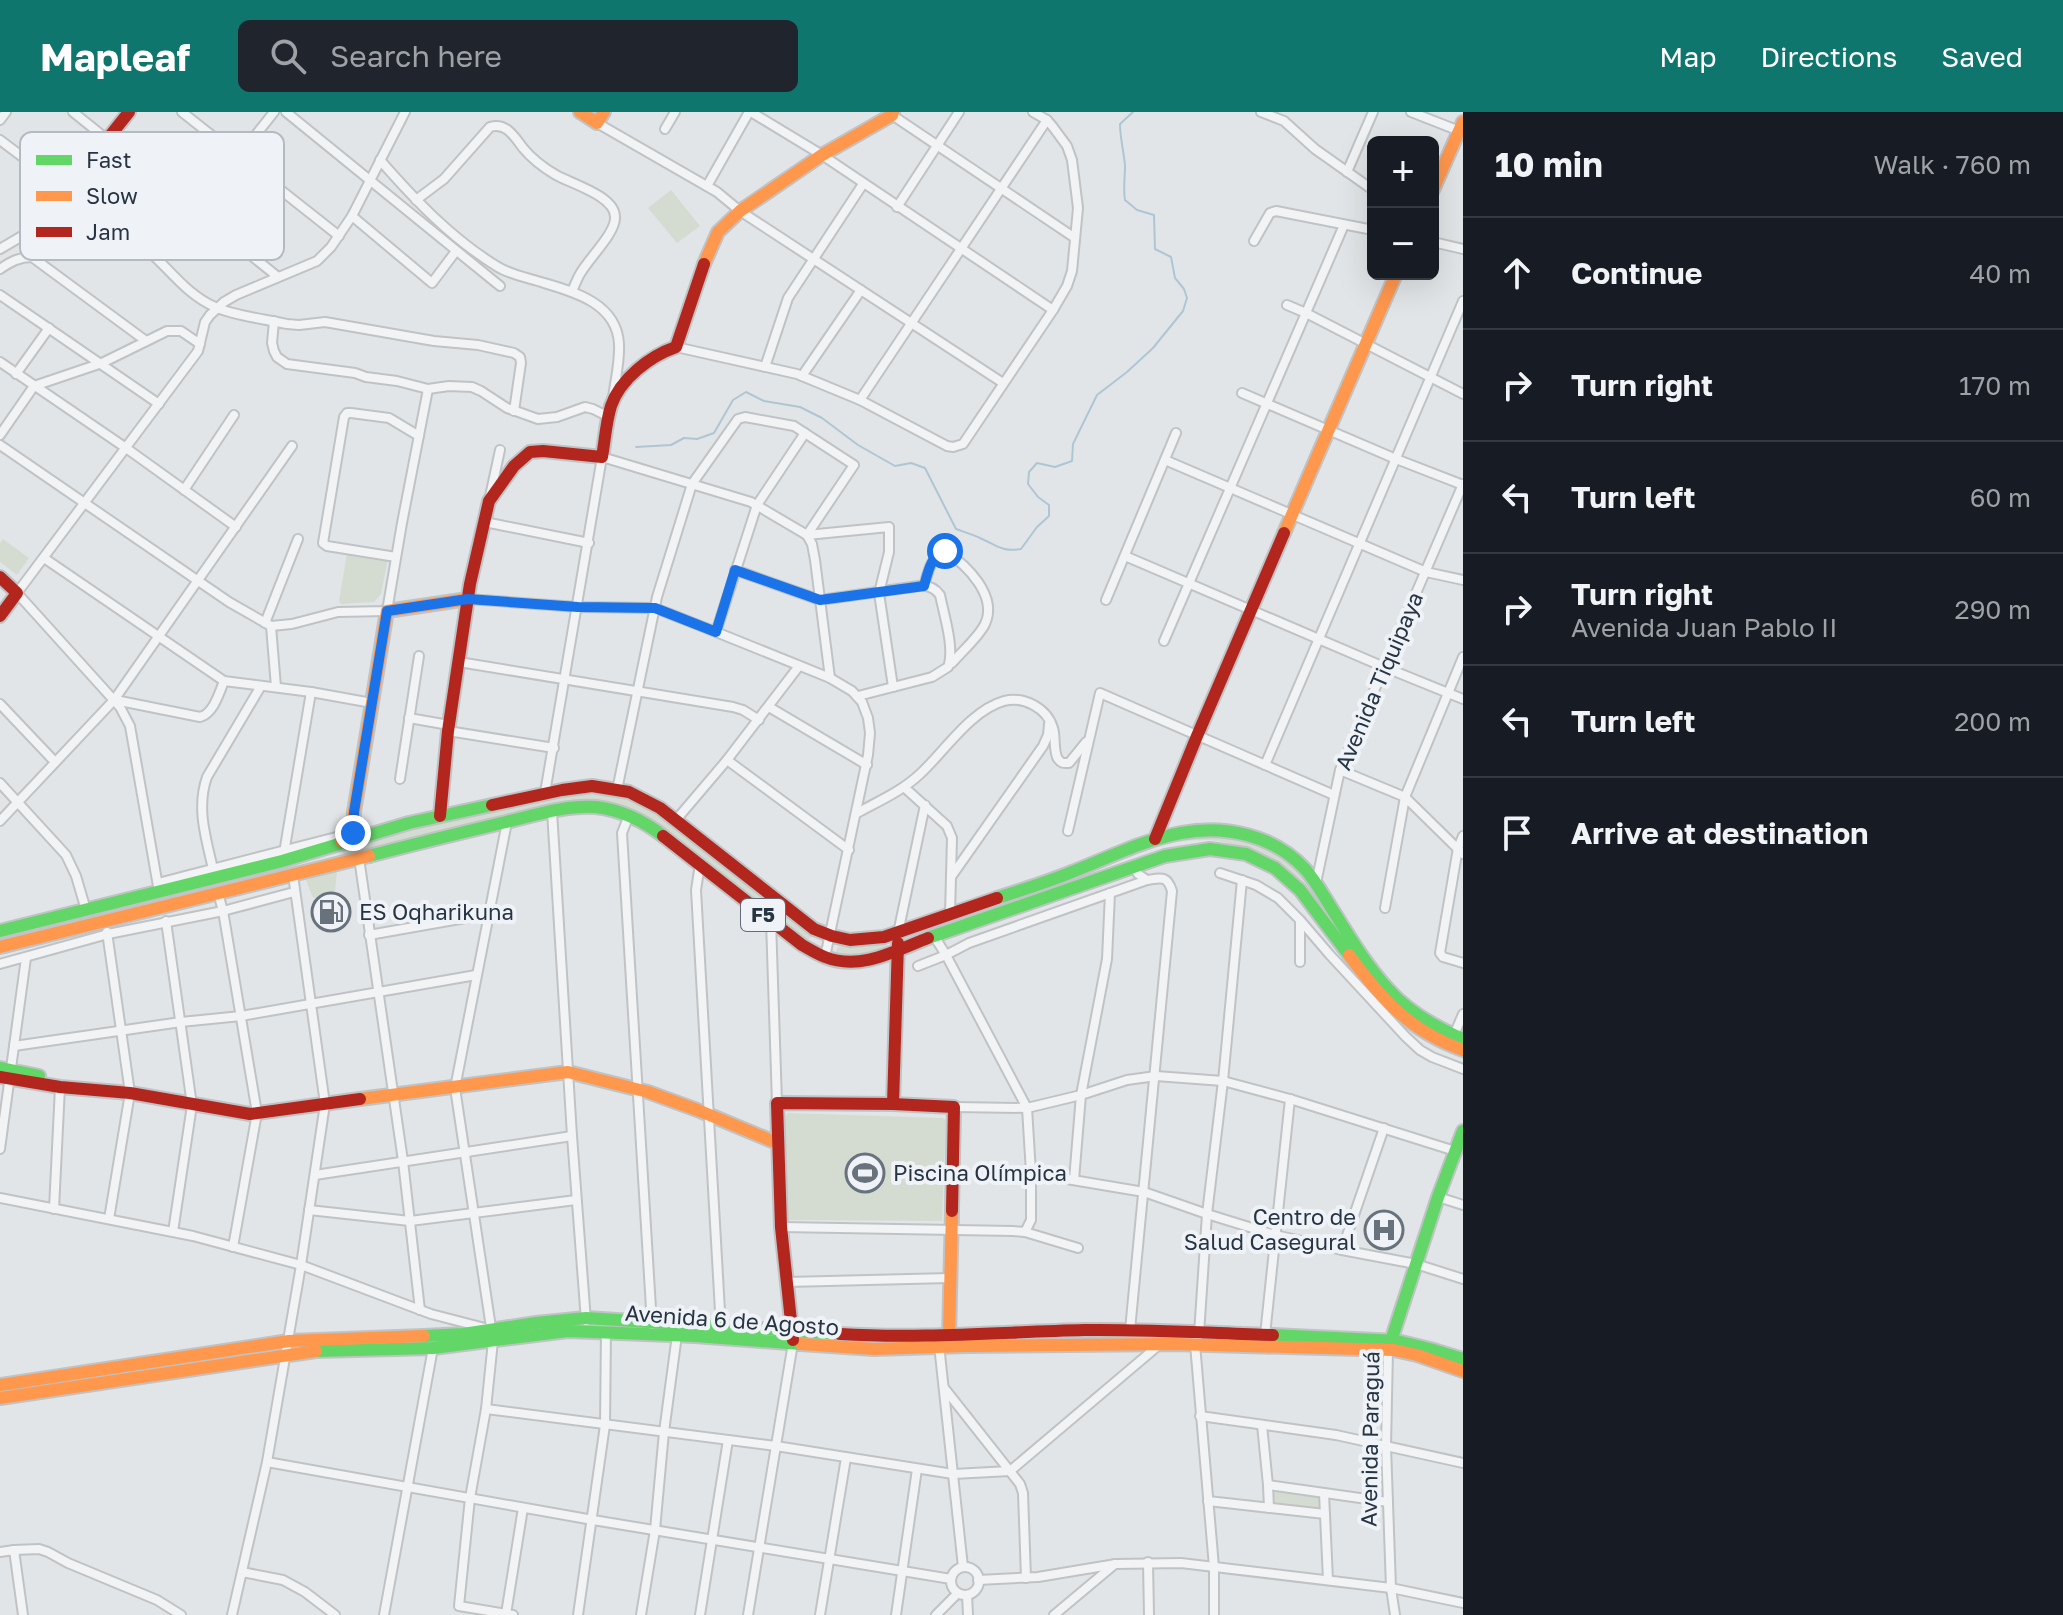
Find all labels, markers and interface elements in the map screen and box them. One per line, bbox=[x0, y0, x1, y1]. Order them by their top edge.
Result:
search box bbox=[238, 20, 798, 92]
text: Mapleaf bbox=[40, 34, 190, 79]
icon: search bbox=[266, 34, 310, 78]
text: Search here bbox=[330, 38, 502, 74]
text: Map bbox=[1659, 40, 1716, 73]
text: Directions bbox=[1760, 40, 1897, 73]
text: Saved bbox=[1941, 40, 2023, 73]
legend bbox=[20, 132, 284, 260]
map controls bbox=[1367, 136, 1439, 280]
button: + bbox=[1367, 136, 1439, 208]
text: 10 min bbox=[1495, 144, 1603, 184]
text: Fast bbox=[86, 146, 132, 173]
text: Walk · 760 m bbox=[1873, 149, 2031, 180]
text: Slow bbox=[86, 182, 138, 209]
button: − bbox=[1367, 208, 1439, 280]
text: Jam bbox=[86, 218, 130, 245]
icon: ahead bbox=[1495, 251, 1539, 295]
text: Continue bbox=[1571, 255, 1702, 291]
text: 40 m bbox=[1970, 258, 2031, 289]
icon: right bbox=[1495, 363, 1539, 407]
text: Turn right bbox=[1571, 367, 1713, 403]
text: 170 m bbox=[1959, 370, 2031, 401]
icon: left bbox=[1495, 475, 1539, 519]
text: Turn left bbox=[1571, 479, 1696, 515]
text: 60 m bbox=[1970, 482, 2031, 513]
route start bbox=[927, 533, 963, 569]
text: Turn right bbox=[1571, 576, 1713, 612]
icon: right bbox=[1495, 587, 1539, 631]
street label: Avenida Tiquipaya bbox=[1329, 588, 1428, 774]
text: 290 m bbox=[1955, 594, 2031, 625]
text: Avenida Juan Pablo II bbox=[1571, 612, 1837, 643]
icon: left bbox=[1495, 699, 1539, 743]
text: Turn left bbox=[1571, 703, 1696, 739]
text: 200 m bbox=[1954, 706, 2031, 737]
icon: arrive bbox=[1495, 811, 1539, 855]
route end bbox=[335, 815, 371, 851]
text: Arrive at destination bbox=[1571, 815, 1868, 851]
fuel station icon: ES Oqharikuna bbox=[310, 891, 352, 933]
place label: ES Oqharikuna bbox=[359, 898, 514, 925]
road number: F5 bbox=[741, 899, 785, 931]
sports icon: Piscina Olímpica bbox=[844, 1152, 886, 1194]
place label: Piscina Olímpica bbox=[893, 1159, 1067, 1186]
place label: Centro de Salud Casegural bbox=[1184, 1203, 1356, 1255]
hospital icon: Centro de Salud Casegural bbox=[1363, 1209, 1405, 1251]
street label: Avenida 6 de Agosto bbox=[624, 1299, 840, 1340]
street label: Avenida Paraguá bbox=[1354, 1351, 1385, 1527]

